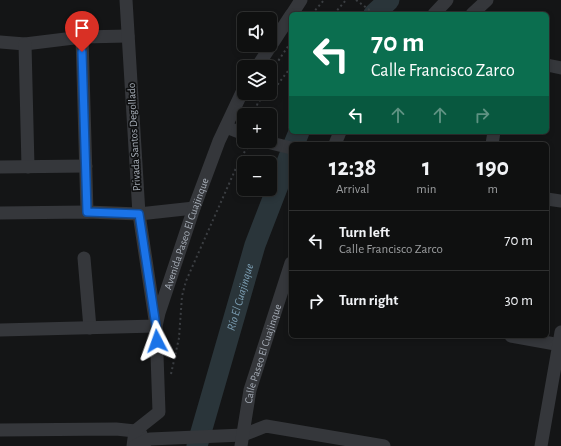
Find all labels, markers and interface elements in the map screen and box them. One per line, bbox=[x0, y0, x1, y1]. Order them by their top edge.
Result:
pin bbox=[65, 11, 99, 52]
map controls bbox=[237, 12, 277, 196]
button: sound bbox=[237, 12, 277, 52]
icon: arrive bbox=[71, 17, 93, 39]
icon: left bbox=[305, 28, 357, 80]
text: 70 m bbox=[371, 29, 425, 57]
button: layers bbox=[237, 60, 277, 100]
text: Calle Francisco Zarco bbox=[371, 62, 515, 80]
street label: Privada Santos Degollado bbox=[126, 82, 142, 192]
icon: left bbox=[345, 104, 367, 126]
icon: ahead bbox=[387, 104, 409, 126]
icon: ahead bbox=[429, 104, 451, 126]
icon: right bbox=[471, 104, 493, 126]
button: + bbox=[237, 108, 277, 148]
button: − bbox=[237, 156, 277, 196]
text: 12:38 bbox=[329, 156, 376, 180]
text: 1 bbox=[422, 156, 431, 180]
text: 190 bbox=[476, 156, 509, 180]
street label: Avenida Paseo El Cuajinque bbox=[162, 176, 210, 291]
text: Arrival bbox=[336, 183, 369, 196]
text: min bbox=[416, 183, 437, 196]
text: m bbox=[488, 183, 498, 196]
text: Turn left bbox=[339, 225, 390, 240]
icon: left bbox=[305, 230, 327, 252]
text: 70 m bbox=[504, 233, 533, 248]
text: Calle Francisco Zarco bbox=[339, 243, 443, 256]
water label: Río El Cuajinque bbox=[225, 262, 255, 332]
icon: right bbox=[305, 290, 327, 312]
text: Turn right bbox=[339, 293, 398, 308]
text: 30 m bbox=[504, 293, 533, 308]
street label: Calle Paseo El Cuajinque bbox=[242, 302, 283, 404]
position arrow bbox=[136, 320, 178, 362]

